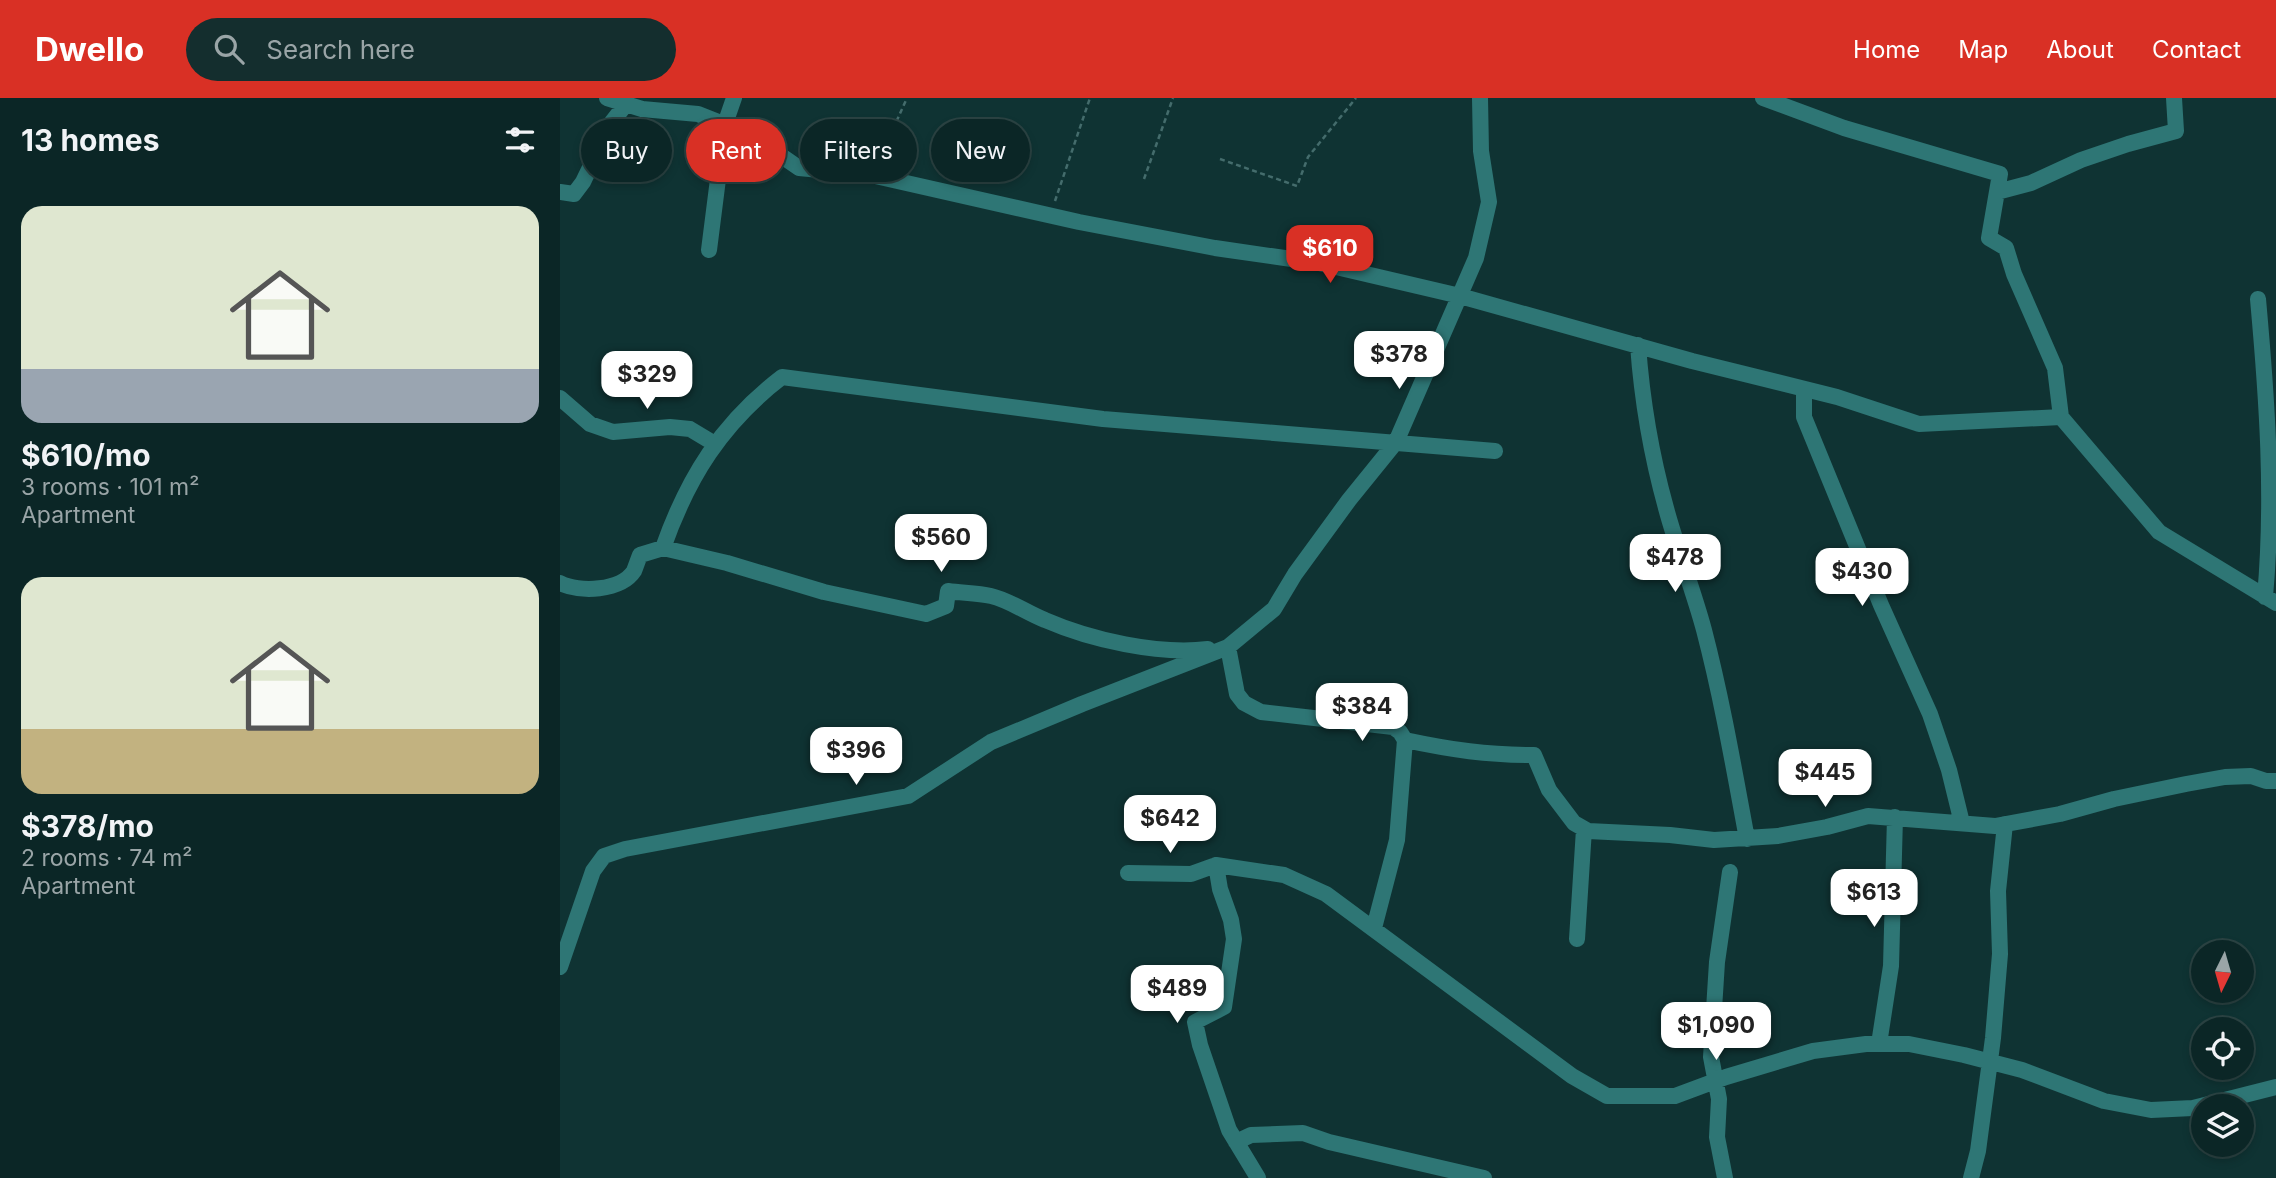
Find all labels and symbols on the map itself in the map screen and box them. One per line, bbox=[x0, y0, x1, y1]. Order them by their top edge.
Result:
pin: $610 bbox=[1289, 226, 1371, 285]
pin: $378 bbox=[1358, 331, 1440, 391]
pin: $329 bbox=[606, 352, 688, 411]
pin: $560 bbox=[900, 514, 982, 574]
pin: $478 bbox=[1634, 534, 1716, 594]
pin: $430 bbox=[1821, 548, 1903, 608]
pin: $384 bbox=[1321, 684, 1403, 743]
pin: $396 bbox=[815, 728, 897, 787]
pin: $445 bbox=[1784, 750, 1866, 809]
pin: $642 bbox=[1129, 796, 1211, 855]
pin: $613 bbox=[1833, 870, 1915, 929]
north arrow bbox=[2191, 940, 2254, 1003]
pin: $489 bbox=[1136, 965, 1218, 1025]
pin: $1,090 bbox=[1659, 1002, 1773, 1062]

